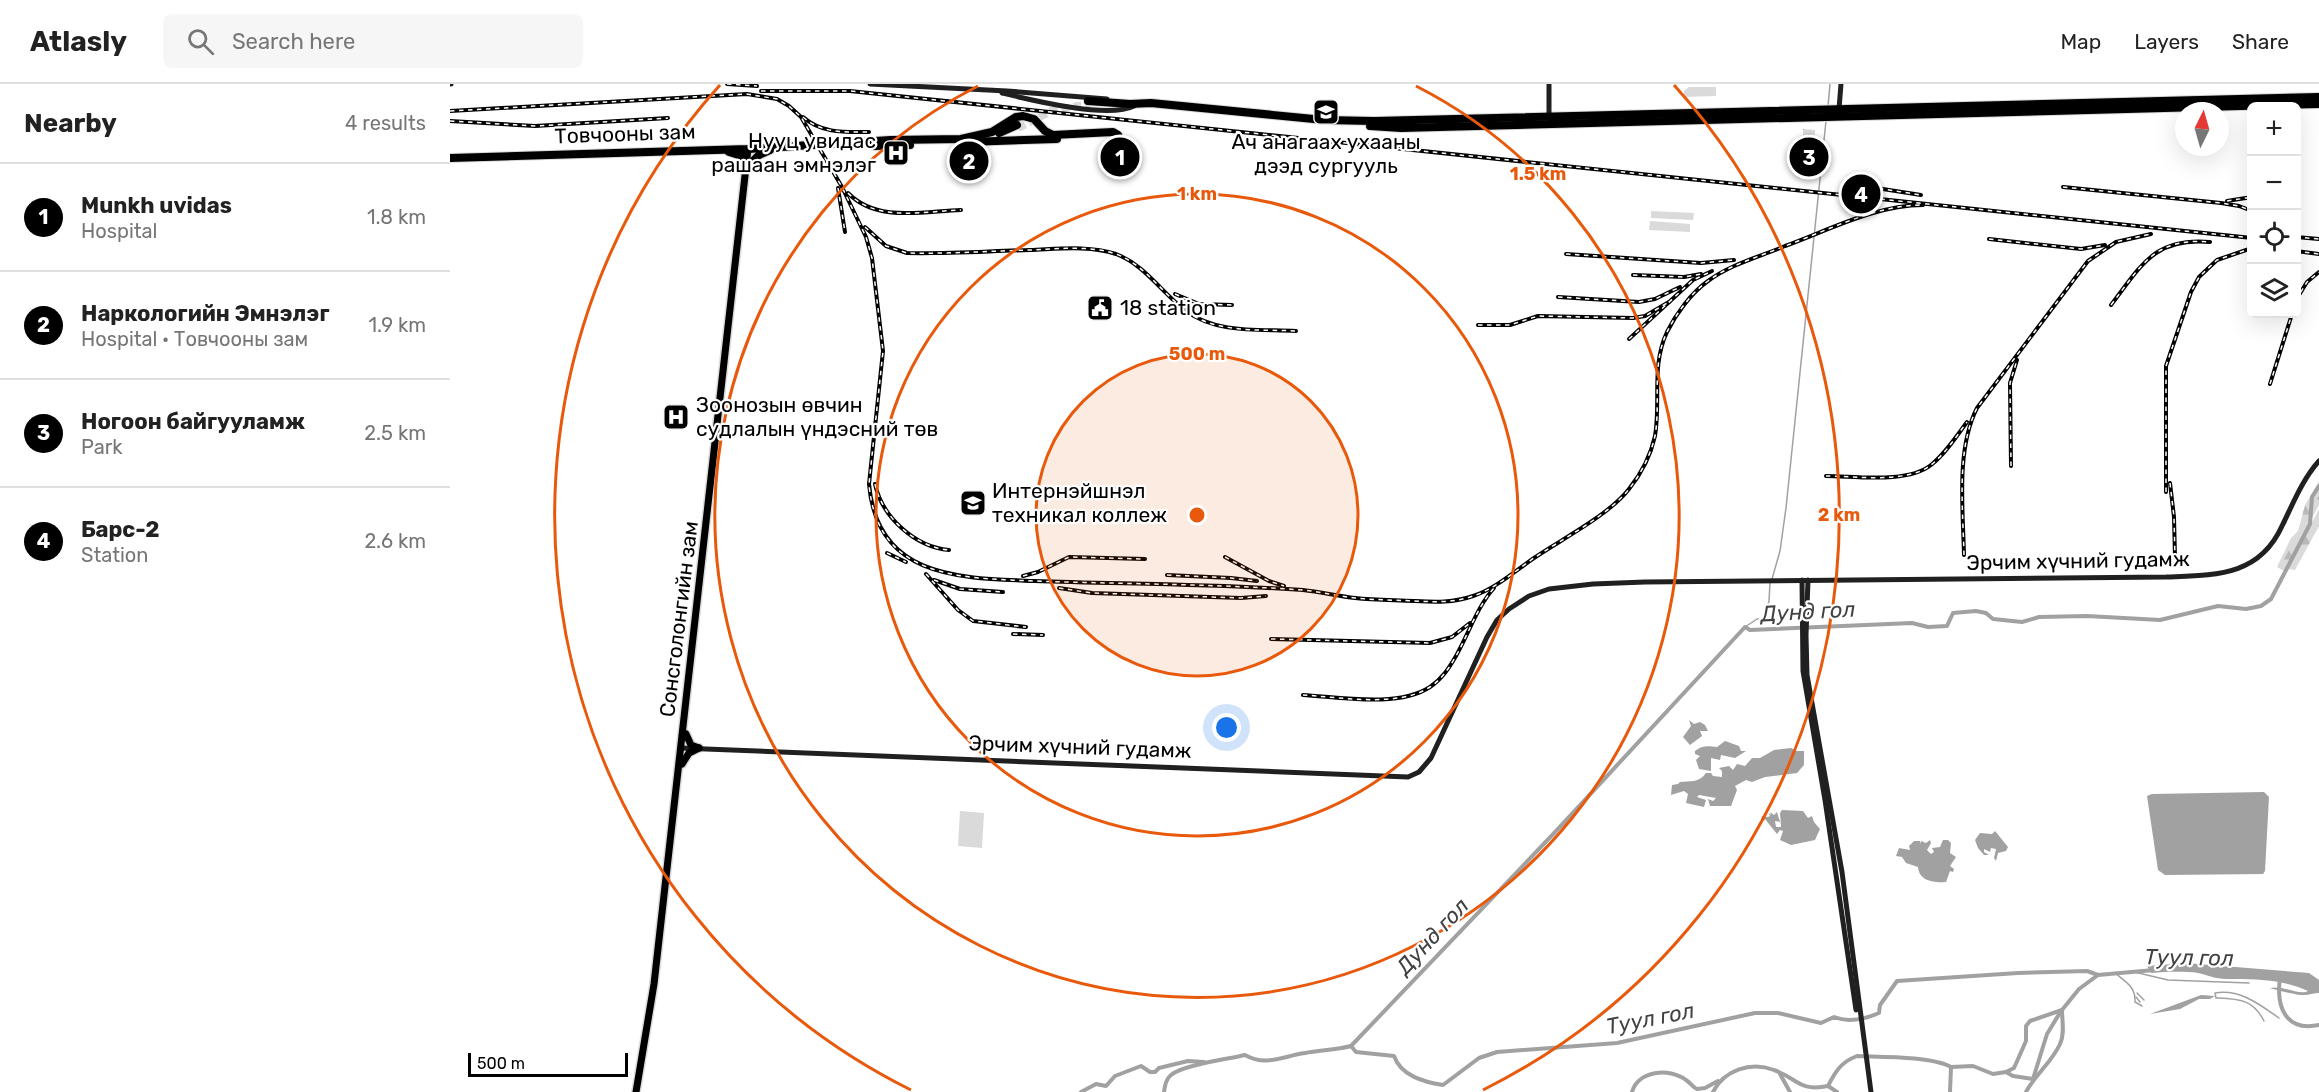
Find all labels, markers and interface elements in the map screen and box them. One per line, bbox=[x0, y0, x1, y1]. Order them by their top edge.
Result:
search box bbox=[163, 14, 583, 68]
text: Atlasly bbox=[30, 25, 127, 58]
icon: search bbox=[184, 25, 217, 58]
text: Search here bbox=[232, 28, 355, 55]
text: Map bbox=[2060, 29, 2101, 54]
text: Layers bbox=[2134, 29, 2199, 54]
text: Share bbox=[2232, 29, 2289, 54]
school or university icon: Ач анагаах ухааны дээд сургууль bbox=[1311, 97, 1341, 127]
north arrow bbox=[2175, 102, 2229, 156]
map controls bbox=[2247, 102, 2301, 318]
button: + bbox=[2247, 102, 2301, 156]
text: Nearby bbox=[24, 108, 117, 139]
text: 4 results bbox=[345, 111, 426, 135]
street label: Товчооны зам bbox=[554, 119, 696, 148]
place label: Нууц увидас рашаан эмнэлэг bbox=[711, 128, 876, 177]
place label: Ач анагаах ухааны дээд сургууль bbox=[1231, 129, 1421, 178]
pin: 1 bbox=[1100, 134, 1140, 180]
pin: 3 bbox=[1790, 134, 1828, 180]
hospital icon: Нууц увидас рашаан эмнэлэг bbox=[881, 138, 911, 168]
pin: 2 bbox=[950, 138, 988, 184]
button: − bbox=[2247, 156, 2301, 210]
text: 1.5 km bbox=[1510, 163, 1566, 185]
pin: 4 bbox=[1842, 172, 1880, 216]
text: 1 km bbox=[1177, 183, 1217, 205]
text: Munkh uvidas bbox=[81, 192, 232, 219]
text: 1 bbox=[39, 205, 48, 229]
text: 1.8 km bbox=[367, 205, 426, 229]
button: locate bbox=[2247, 210, 2301, 264]
text: Hospital bbox=[81, 219, 157, 243]
button: layers bbox=[2247, 264, 2301, 318]
public building icon: 18 station bbox=[1085, 293, 1115, 323]
place label: 18 station bbox=[1120, 295, 1216, 320]
text: Наркологийн Эмнэлэг bbox=[81, 300, 330, 327]
text: 2 bbox=[37, 313, 50, 337]
text: 1.9 km bbox=[368, 313, 426, 337]
text: Hospital · Товчооны зам bbox=[81, 327, 308, 351]
text: 500 m bbox=[1169, 343, 1225, 365]
place label: Зоонозын өвчин судлалын үндэсний төв bbox=[696, 392, 938, 441]
hospital icon: Зоонозын өвчин судлалын үндэсний төв bbox=[661, 402, 691, 432]
text: Ногоон байгууламж bbox=[81, 408, 305, 435]
text: 3 bbox=[37, 421, 50, 445]
text: 2.5 km bbox=[364, 421, 426, 445]
text: Park bbox=[81, 435, 123, 459]
place label: Интернэйшнэл техникал коллеж bbox=[992, 478, 1167, 527]
school or university icon: Интернэйшнэл техникал коллеж bbox=[958, 488, 988, 518]
text: 2 km bbox=[1818, 504, 1860, 526]
centre of rings bbox=[1187, 505, 1207, 525]
text: Барс-2 bbox=[81, 516, 160, 543]
street label: Сонсголонгийн зам bbox=[654, 519, 703, 718]
text: 4 bbox=[37, 529, 50, 553]
text: 2.6 km bbox=[364, 529, 426, 553]
text: Station bbox=[81, 543, 148, 567]
street label: Эрчим хүчний гудамж bbox=[1966, 546, 2190, 575]
water label: Дунд гол bbox=[1758, 596, 1856, 628]
your location bbox=[1212, 713, 1241, 742]
street label: Эрчим хүчний гудамж bbox=[968, 730, 1192, 763]
water label: Дунд гол bbox=[1389, 893, 1475, 981]
water label: Туул гол bbox=[2144, 943, 2234, 972]
water label: Туул гол bbox=[1604, 997, 1697, 1040]
scale bar bbox=[468, 1050, 628, 1078]
text: 500 m bbox=[477, 1054, 525, 1073]

